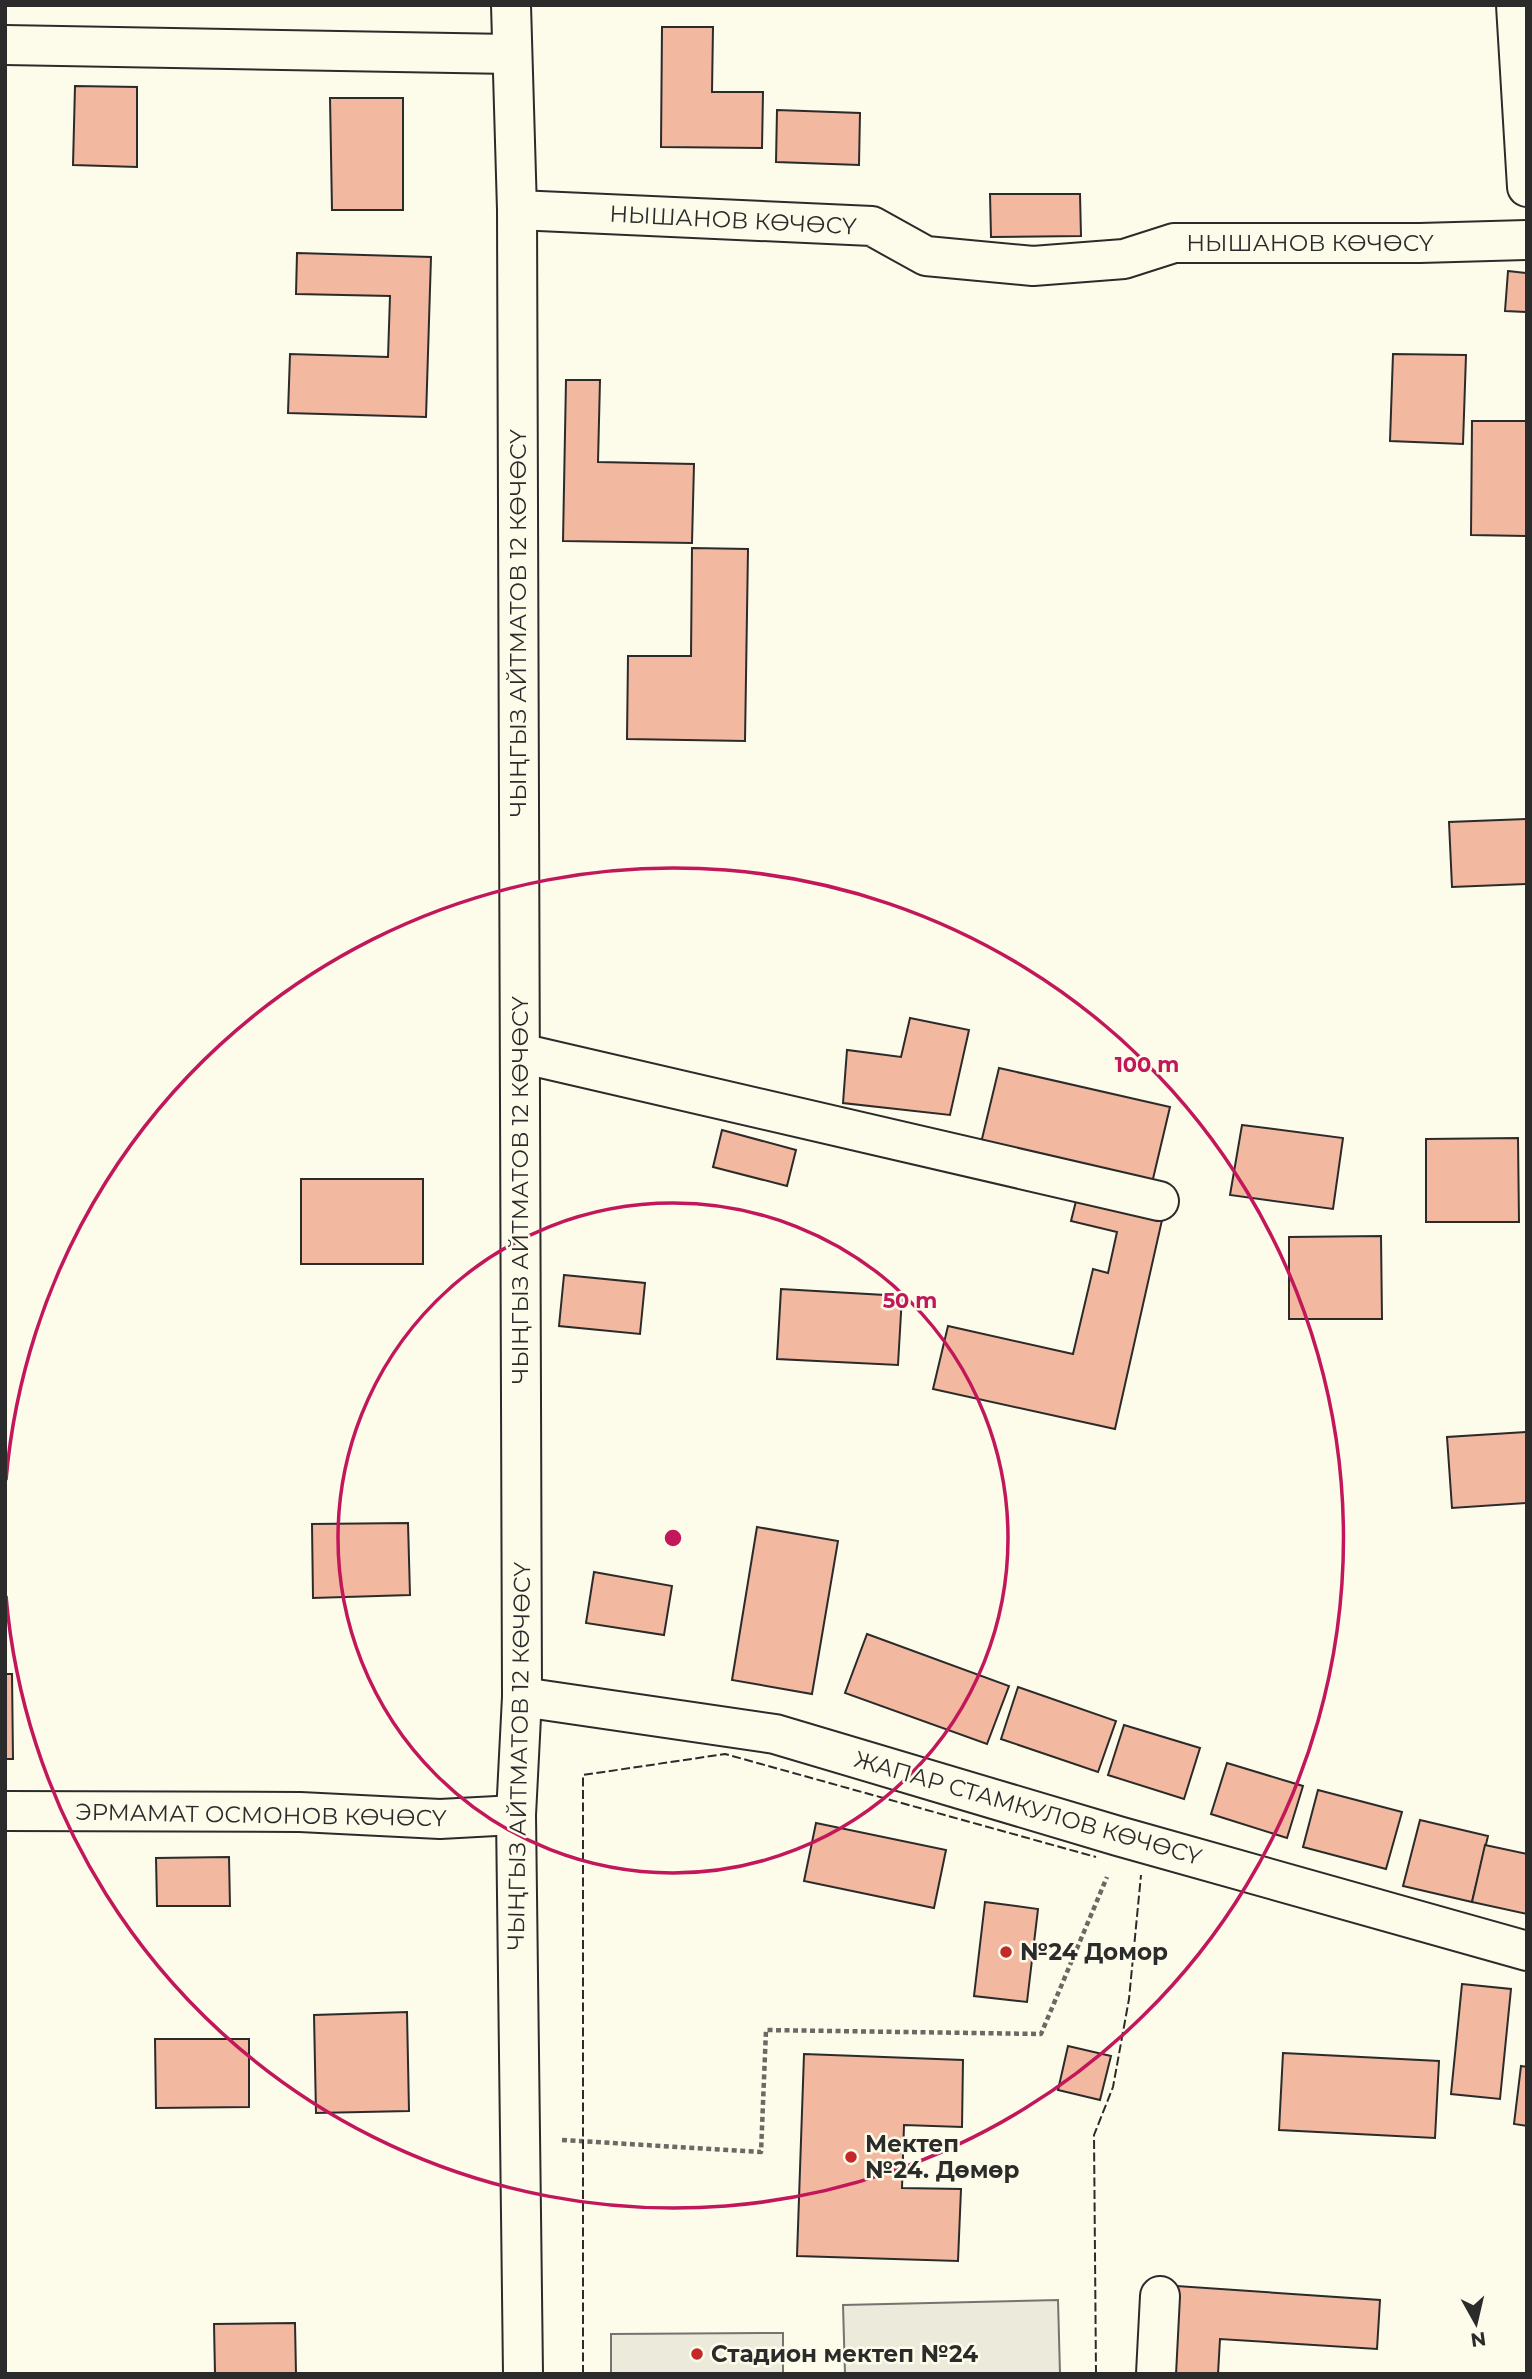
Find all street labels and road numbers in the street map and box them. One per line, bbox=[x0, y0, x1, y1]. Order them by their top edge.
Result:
street label: НЫШАНОВ КӨЧӨСҮ bbox=[609, 200, 857, 240]
street label: НЫШАНОВ КӨЧӨСҮ bbox=[1186, 229, 1434, 257]
street label: ЧЫҢГЫЗ АЙТМАТОВ 12 КӨЧӨСҮ bbox=[504, 429, 532, 817]
street label: ЧЫҢГЫЗ АЙТМАТОВ 12 КӨЧӨСҮ bbox=[506, 996, 534, 1384]
street label: ЧЫҢГЫЗ АЙТМАТОВ 12 КӨЧӨСҮ bbox=[502, 1562, 536, 1950]
street label: ЖАПАР СТАМКУЛОВ КӨЧӨСҮ bbox=[851, 1745, 1205, 1871]
street label: ЭРМАМАТ ОСМОНОВ КӨЧӨСҮ bbox=[75, 1798, 447, 1832]

